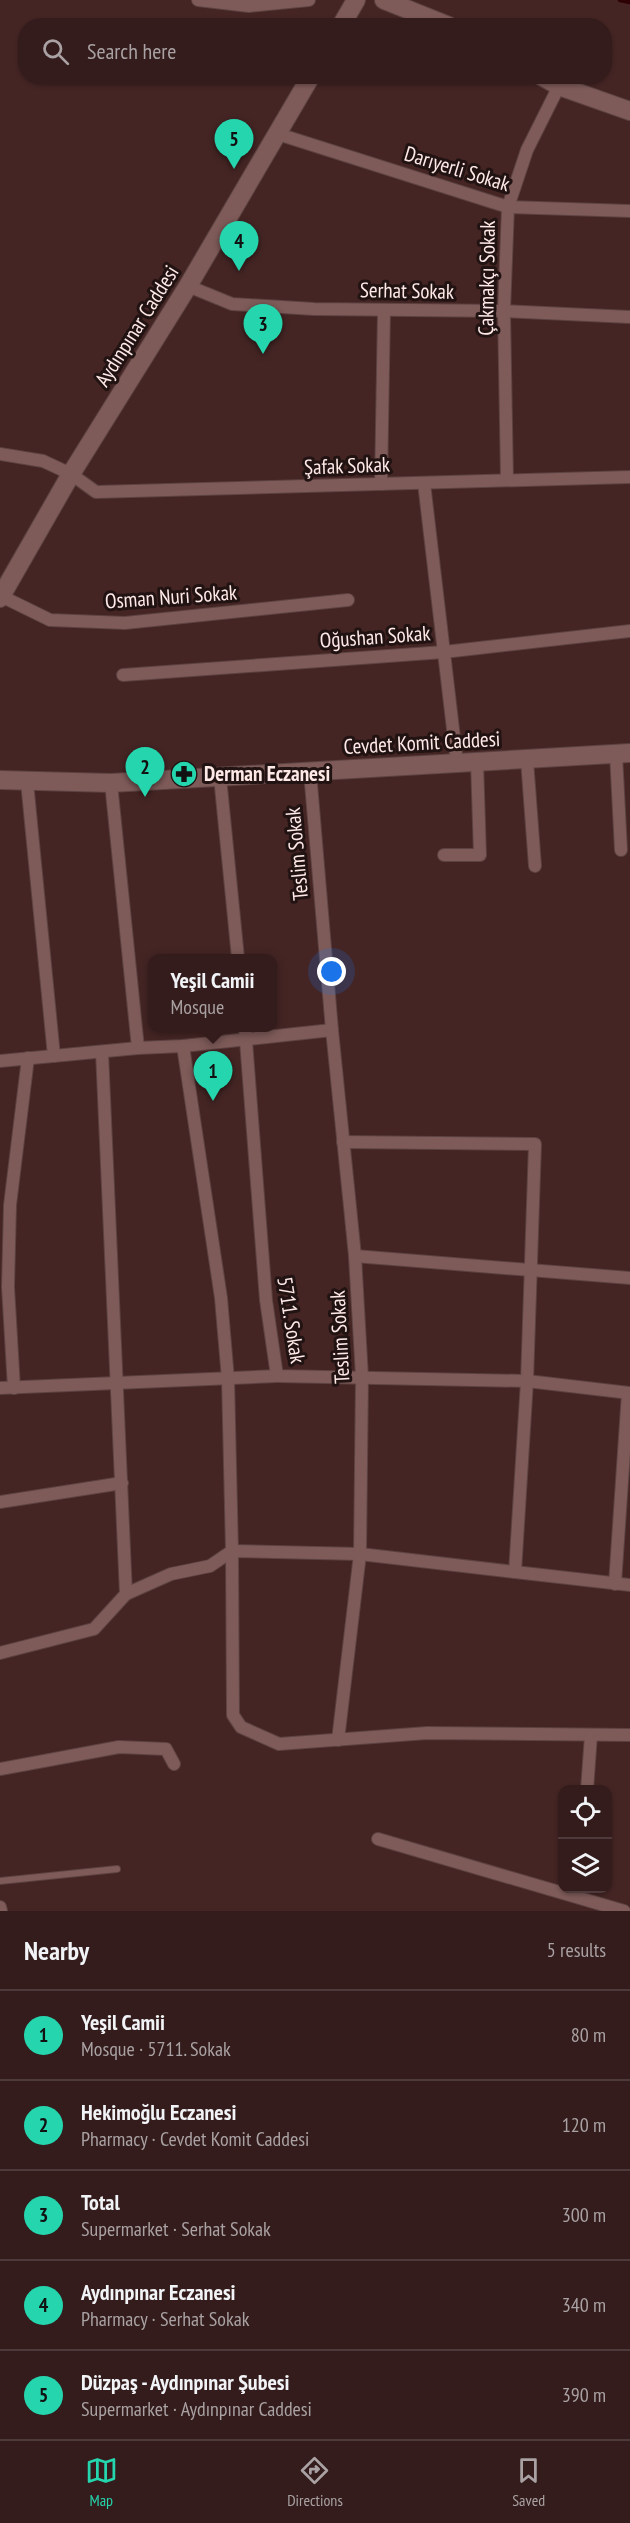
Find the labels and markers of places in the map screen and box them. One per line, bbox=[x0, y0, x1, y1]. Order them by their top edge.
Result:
pin: 5 bbox=[214, 120, 254, 169]
pin: 4 bbox=[220, 222, 258, 271]
pin: 3 bbox=[244, 304, 282, 354]
pin: 2 bbox=[126, 748, 164, 797]
pharmacy icon: Derman Eczanesi bbox=[169, 759, 199, 789]
place label: Derman Eczanesi bbox=[204, 760, 330, 787]
pin: 1 bbox=[194, 1052, 232, 1101]

